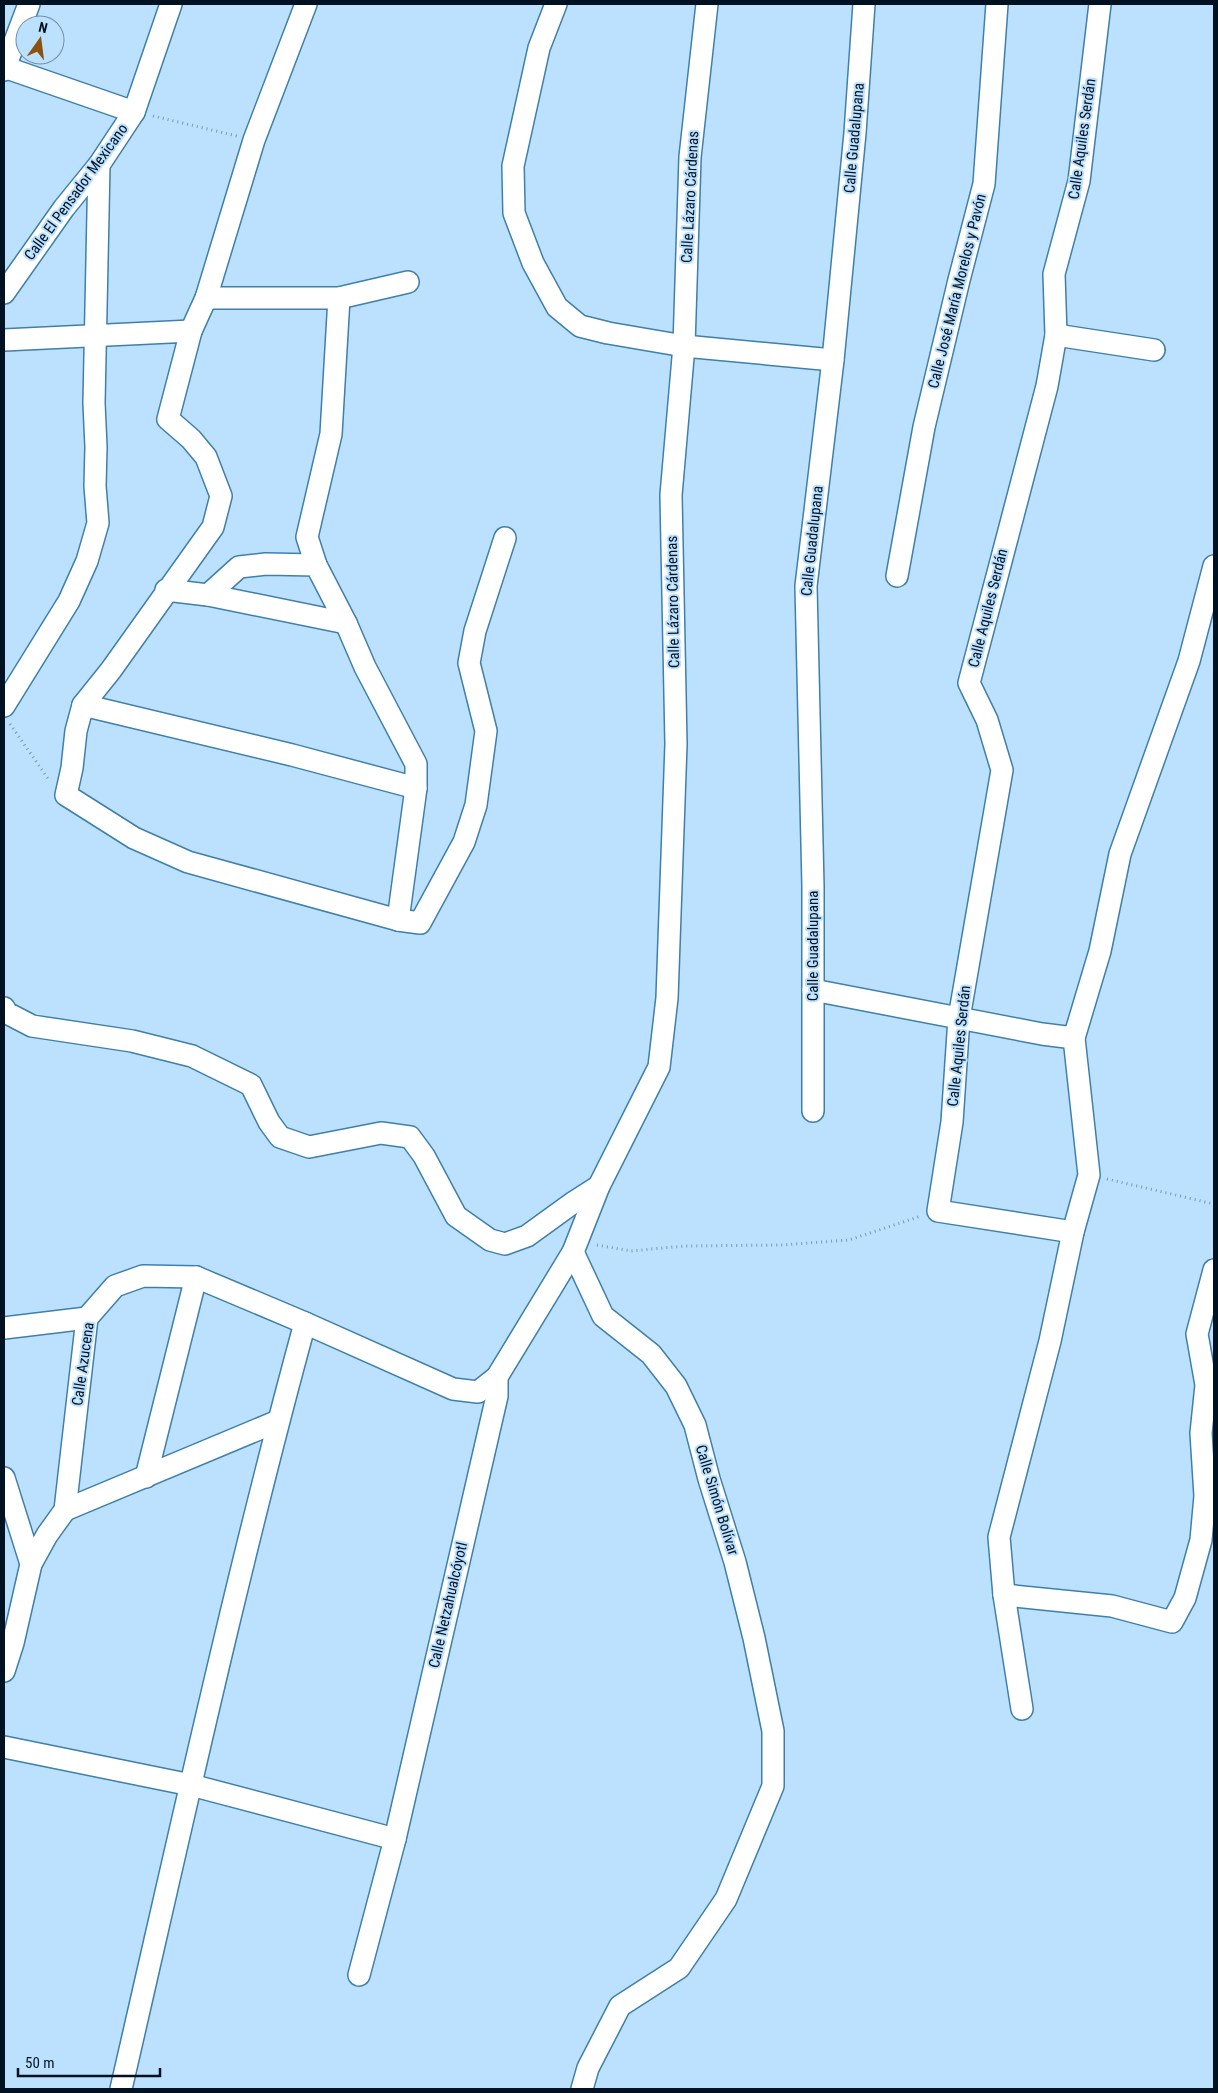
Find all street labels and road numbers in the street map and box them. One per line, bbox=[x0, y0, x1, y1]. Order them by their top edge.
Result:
street label: Calle Aquiles Serdán bbox=[1065, 77, 1099, 201]
street label: Calle Guadalupana bbox=[840, 82, 868, 194]
street label: Calle El Pensador Mexicano bbox=[20, 120, 132, 264]
street label: Calle Lázaro Cárdenas bbox=[678, 130, 702, 264]
street label: Calle José María Morelos y Pavón bbox=[924, 192, 990, 390]
street label: Calle Guadalupana bbox=[797, 485, 827, 597]
street label: Calle Lázaro Cárdenas bbox=[663, 535, 683, 668]
street label: Calle Aquiles Serdán bbox=[965, 547, 1011, 669]
street label: Calle Guadalupana bbox=[804, 891, 822, 1001]
street label: Calle Aquiles Serdán bbox=[944, 984, 974, 1108]
street label: Calle Azucena bbox=[68, 1321, 98, 1407]
street label: Calle Simón Bolívar bbox=[692, 1443, 742, 1558]
street label: Calle Netzahualcóyotl bbox=[425, 1540, 471, 1670]

